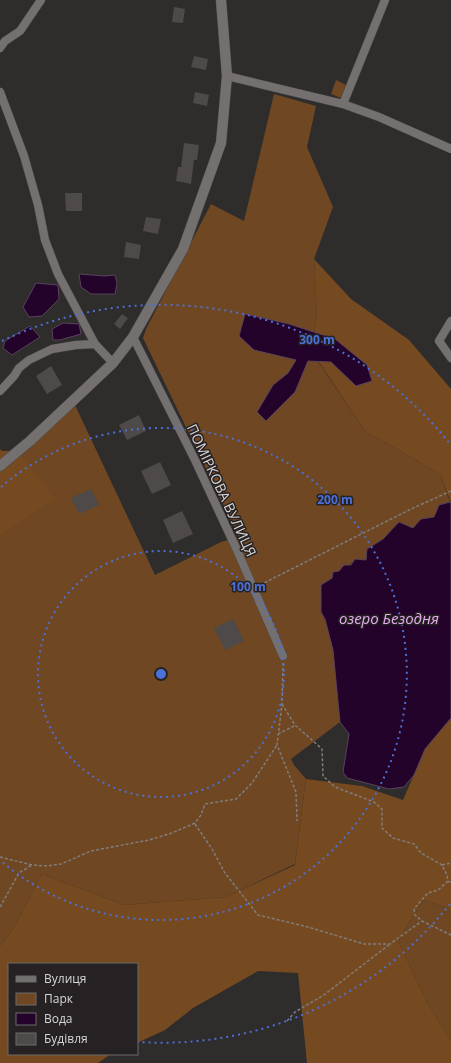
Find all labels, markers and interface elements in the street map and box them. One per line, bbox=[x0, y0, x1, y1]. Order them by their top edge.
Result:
text: 300 m bbox=[299, 331, 335, 348]
street label: ПОМІРКОВА ВУЛИЦЯ bbox=[183, 421, 261, 559]
text: 200 m bbox=[317, 491, 353, 508]
text: 100 m bbox=[230, 578, 266, 595]
water label: озеро Безодня bbox=[339, 608, 439, 628]
centre of rings bbox=[154, 667, 168, 681]
legend bbox=[8, 963, 138, 1055]
text: Вулиця bbox=[44, 970, 86, 987]
text: Парк bbox=[44, 990, 74, 1007]
text: Вода bbox=[44, 1010, 73, 1027]
text: Будівля bbox=[44, 1030, 88, 1047]

